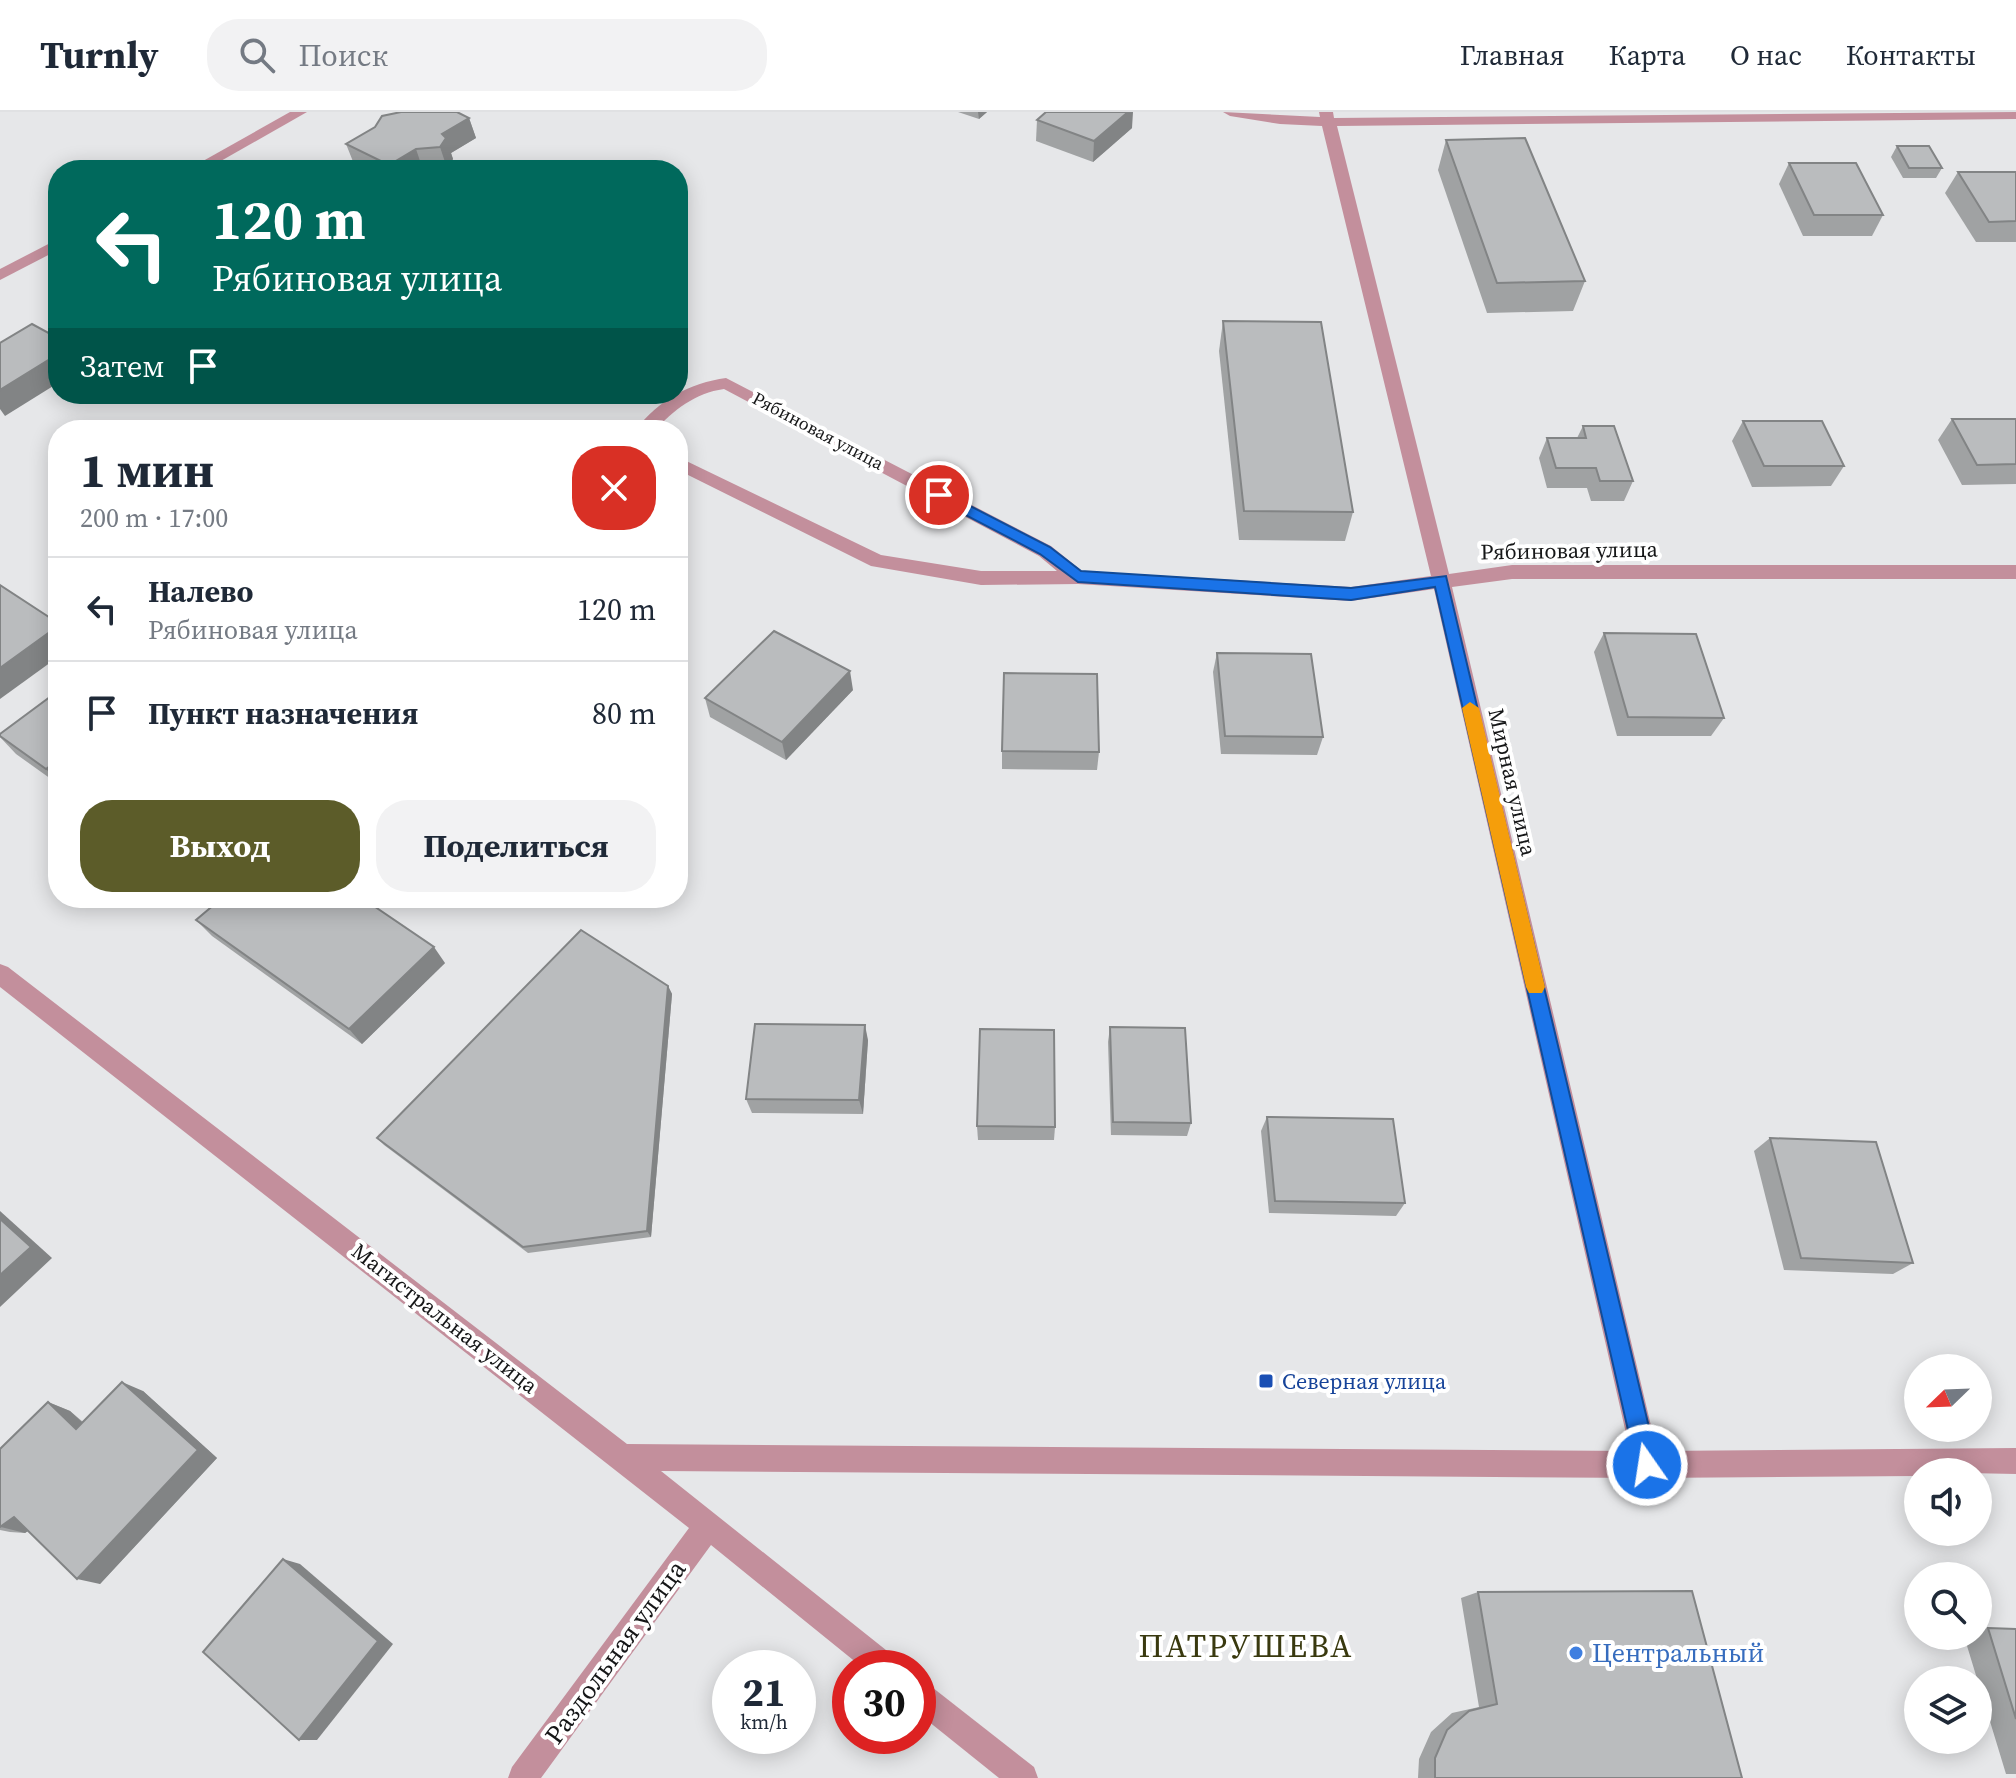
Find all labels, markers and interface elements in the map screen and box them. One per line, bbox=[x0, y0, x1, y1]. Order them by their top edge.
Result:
search box bbox=[207, 19, 767, 91]
text: Turnly bbox=[40, 29, 159, 81]
icon: search bbox=[235, 33, 279, 77]
text: Поиск bbox=[299, 35, 388, 76]
text: Главная bbox=[1460, 36, 1565, 74]
text: Карта bbox=[1609, 36, 1686, 74]
text: О нас bbox=[1730, 36, 1802, 74]
text: Контакты bbox=[1846, 36, 1976, 74]
text: 120 m bbox=[212, 181, 366, 258]
icon: left bbox=[80, 192, 184, 296]
text: Рябиновая улица bbox=[212, 254, 502, 303]
icon: arrive bbox=[181, 344, 225, 388]
text: Затем bbox=[80, 346, 165, 387]
street label: Рябиновая улица bbox=[748, 385, 889, 476]
text: 1 мин bbox=[80, 437, 214, 503]
button: close bbox=[572, 446, 656, 530]
pin bbox=[905, 461, 973, 529]
icon: arrive bbox=[917, 473, 961, 517]
text: 200 m · 17:00 bbox=[80, 500, 228, 536]
street label: Рябиновая улица bbox=[1480, 533, 1659, 567]
text: Налево bbox=[148, 571, 253, 612]
icon: left bbox=[80, 587, 124, 631]
text: 120 m bbox=[577, 589, 656, 630]
text: Рябиновая улица bbox=[148, 612, 358, 648]
icon: arrive bbox=[80, 691, 124, 735]
text: Пункт назначения bbox=[148, 693, 418, 734]
text: 80 m bbox=[592, 693, 656, 734]
street label: Мирная улица bbox=[1481, 705, 1545, 859]
button: Выход bbox=[80, 800, 360, 892]
button: Поделиться bbox=[376, 800, 656, 892]
street label: Магистральная улица bbox=[346, 1236, 545, 1401]
north arrow bbox=[1904, 1354, 1992, 1442]
map controls bbox=[1904, 1354, 1992, 1754]
place label: Северная улица bbox=[1282, 1366, 1447, 1396]
marker: Северная улица bbox=[1257, 1372, 1275, 1390]
position arrow bbox=[1605, 1423, 1689, 1507]
button: sound bbox=[1904, 1458, 1992, 1546]
street label: Раздольная улица bbox=[536, 1552, 694, 1751]
button: search bbox=[1904, 1562, 1992, 1650]
district label: ПАТРУШЕВА bbox=[1139, 1624, 1353, 1668]
place label: Центральный bbox=[1592, 1635, 1764, 1671]
marker: Центральный bbox=[1567, 1644, 1585, 1662]
speed limit sign: 30 bbox=[832, 1650, 936, 1754]
text: 21 bbox=[742, 1665, 786, 1719]
button: layers bbox=[1904, 1666, 1992, 1754]
text: km/h bbox=[740, 1708, 788, 1736]

